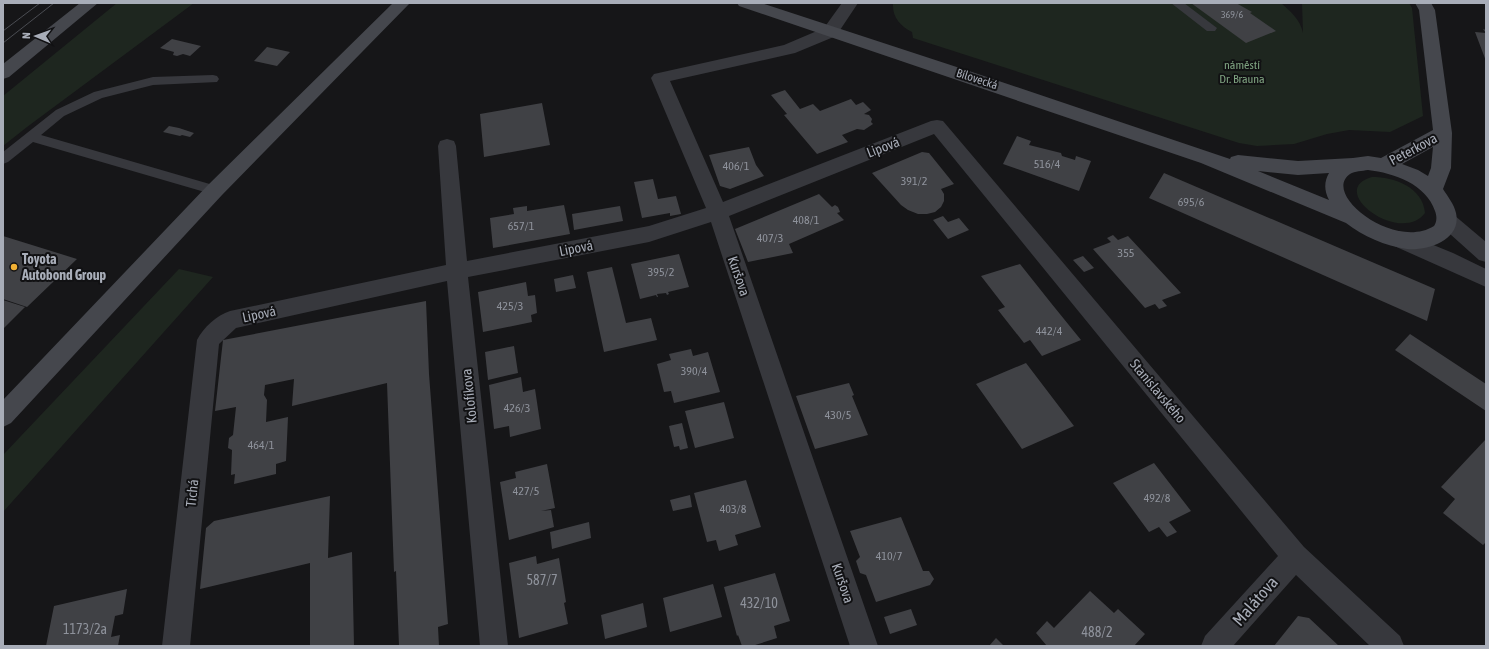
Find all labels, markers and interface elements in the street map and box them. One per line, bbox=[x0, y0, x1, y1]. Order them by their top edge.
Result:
house number: 369/6 bbox=[1221, 9, 1243, 20]
north arrow bbox=[16, 16, 56, 56]
text: N bbox=[20, 32, 32, 39]
park label: náměstí Dr. Brauna bbox=[1219, 58, 1265, 86]
street label: Bílovecká bbox=[955, 66, 999, 92]
street label: Peterkova bbox=[1386, 130, 1440, 168]
street label: Lipová bbox=[864, 133, 902, 161]
house number: 516/4 bbox=[1034, 157, 1061, 171]
house number: 406/1 bbox=[723, 159, 750, 173]
house number: 391/2 bbox=[901, 174, 927, 188]
house number: 695/6 bbox=[1178, 195, 1205, 209]
house number: 408/1 bbox=[793, 213, 820, 227]
house number: 657/1 bbox=[508, 219, 535, 233]
house number: 407/3 bbox=[757, 231, 783, 245]
street label: Lipová bbox=[558, 237, 594, 259]
house number: 355 bbox=[1118, 246, 1134, 260]
place label: Toyota Autobond Group bbox=[21, 251, 107, 283]
street label: Kuršova bbox=[725, 254, 753, 298]
marker: Toyota Autobond Group bbox=[9, 262, 19, 272]
house number: 395/2 bbox=[648, 265, 674, 279]
house number: 425/3 bbox=[497, 299, 523, 313]
street label: Lipová bbox=[241, 303, 277, 325]
house number: 442/4 bbox=[1036, 324, 1063, 338]
street label: Stanislavského bbox=[1127, 356, 1189, 426]
house number: 390/4 bbox=[681, 364, 708, 378]
street label: Kolofíkova bbox=[458, 368, 480, 424]
house number: 426/3 bbox=[504, 401, 530, 415]
house number: 430/5 bbox=[825, 408, 851, 422]
house number: 464/1 bbox=[248, 438, 275, 452]
street label: Tichá bbox=[183, 478, 201, 508]
house number: 427/5 bbox=[513, 484, 539, 498]
house number: 492/8 bbox=[1144, 491, 1171, 505]
house number: 403/8 bbox=[720, 502, 747, 516]
house number: 410/7 bbox=[876, 549, 903, 563]
street label: Kuršova bbox=[829, 561, 857, 605]
house number: 587/7 bbox=[526, 572, 558, 588]
street label: Malátova bbox=[1228, 572, 1282, 630]
house number: 432/10 bbox=[740, 595, 778, 611]
house number: 1173/2a bbox=[63, 621, 107, 637]
house number: 488/2 bbox=[1081, 624, 1113, 640]

